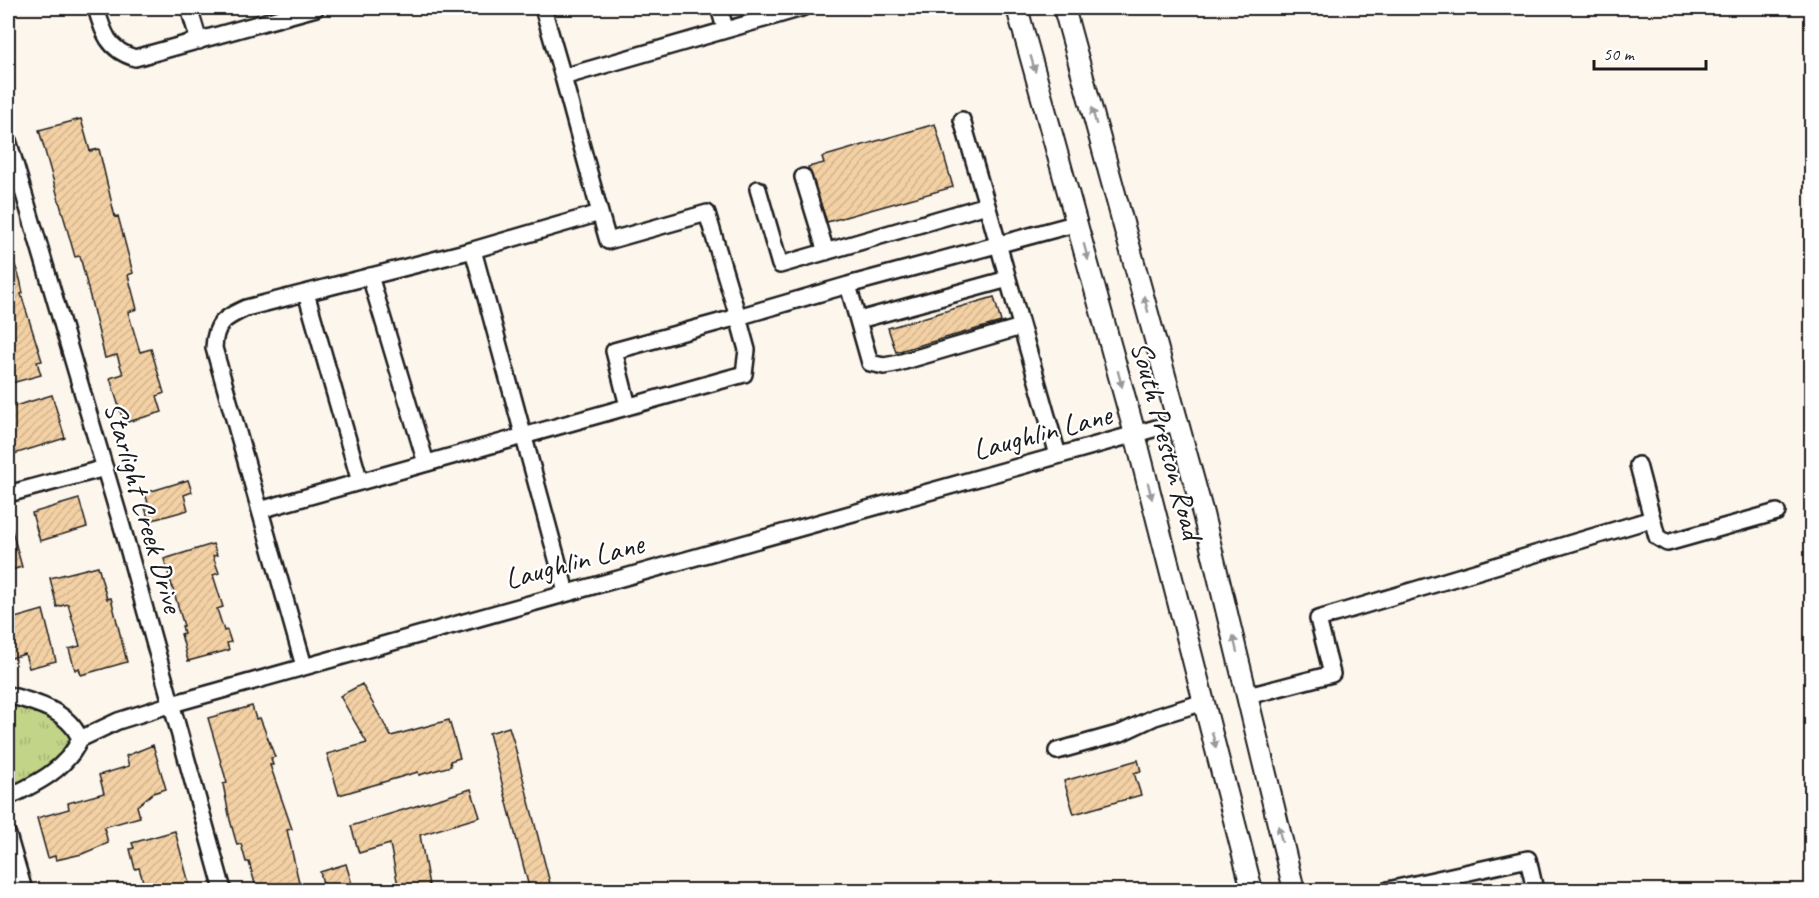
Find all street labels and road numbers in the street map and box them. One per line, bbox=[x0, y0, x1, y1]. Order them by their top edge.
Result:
street label: South Preston Road bbox=[1122, 337, 1213, 547]
street label: Laughlin Lane bbox=[969, 395, 1118, 469]
street label: Starlight Creek Drive bbox=[96, 397, 193, 619]
street label: Laughlin Lane bbox=[501, 524, 650, 598]

